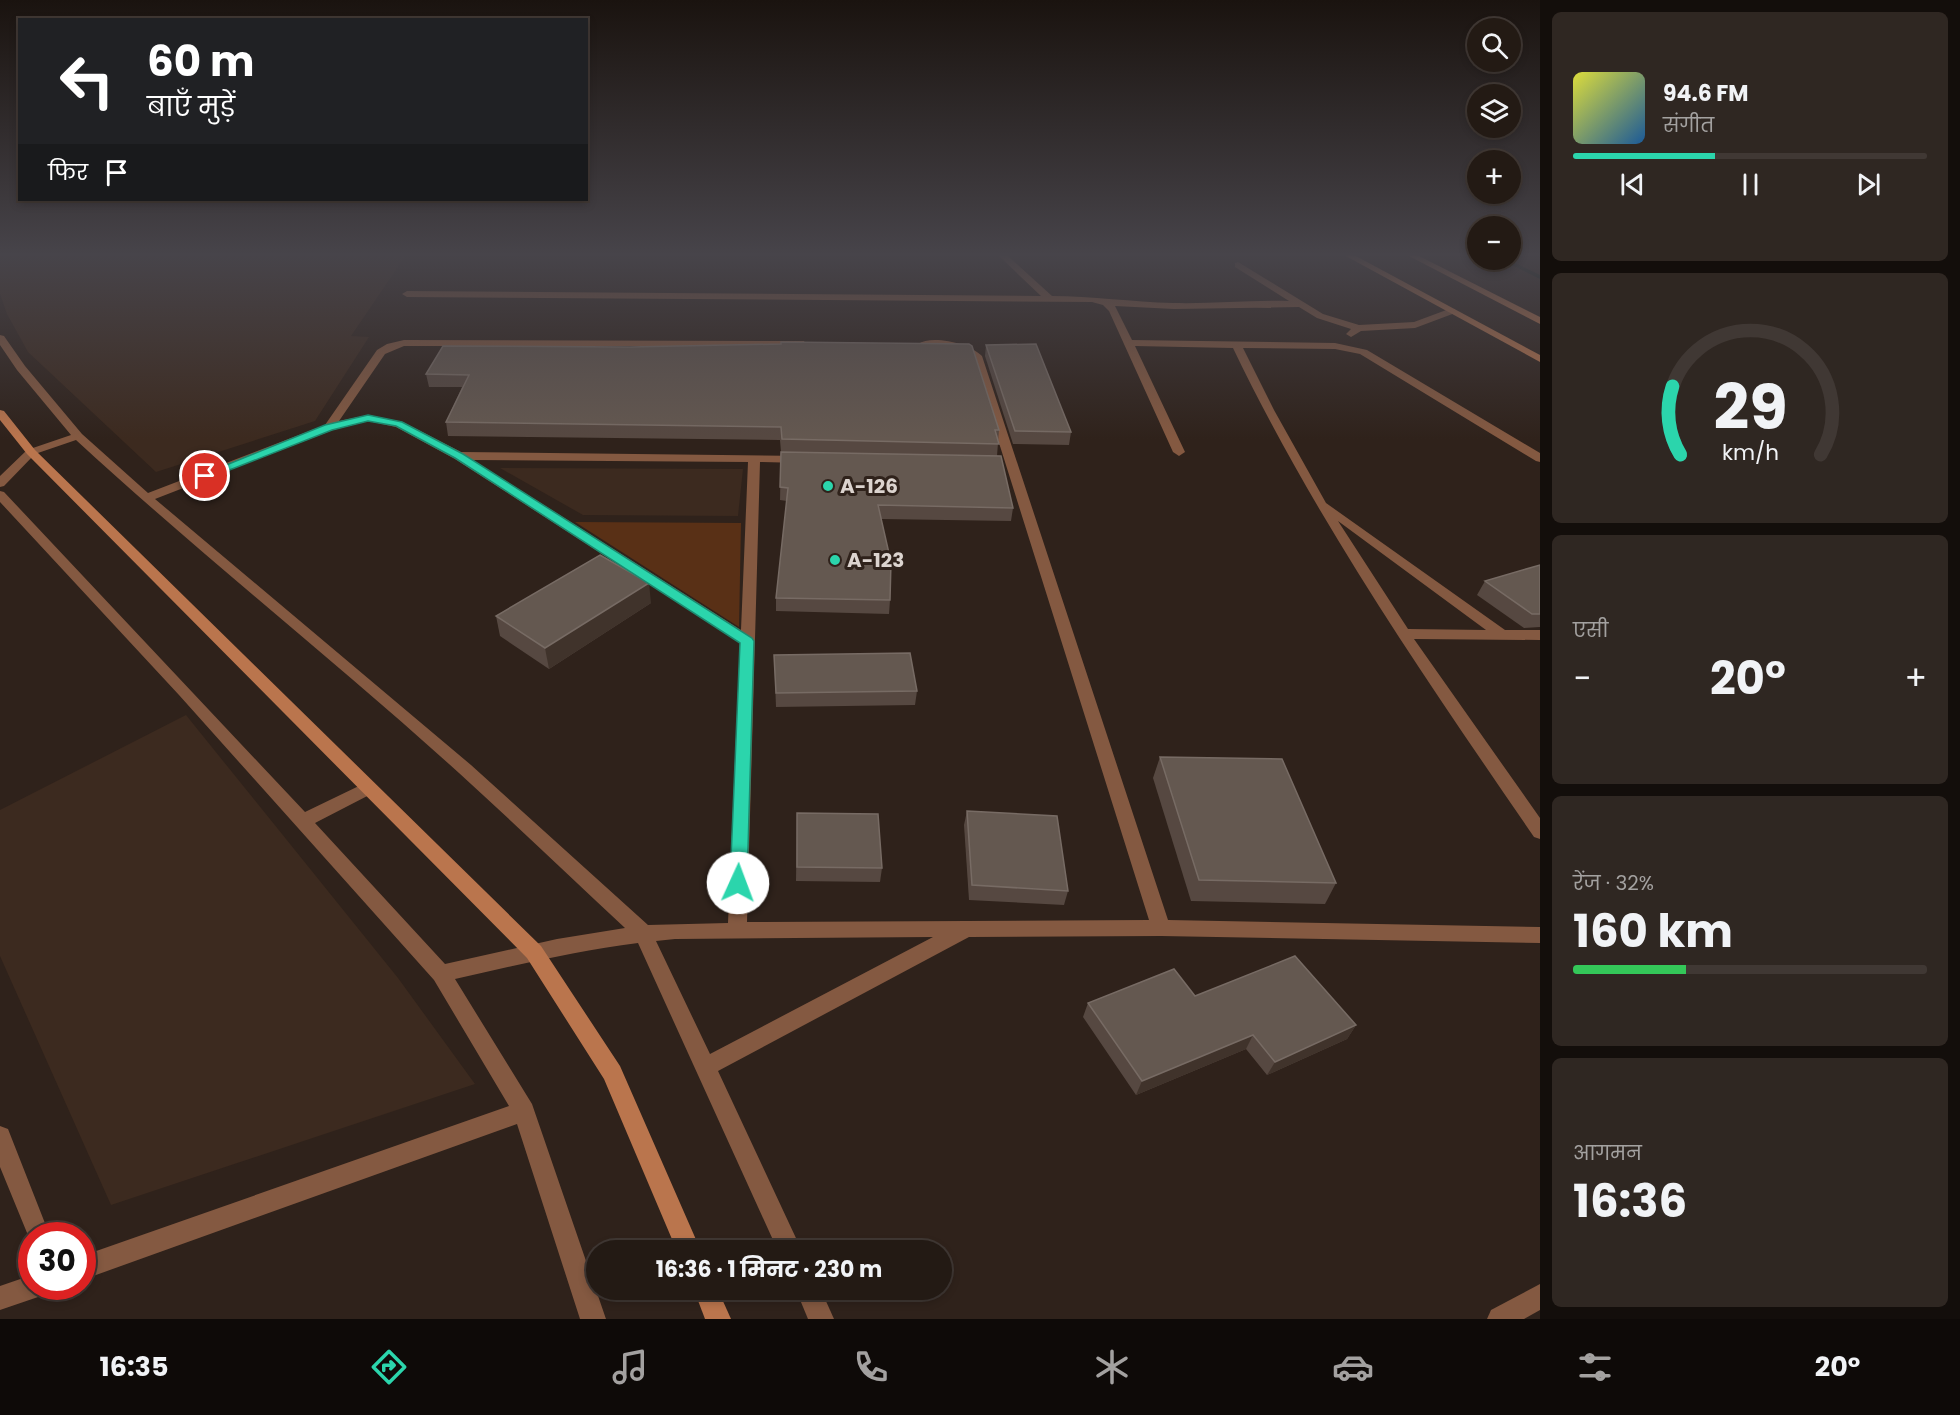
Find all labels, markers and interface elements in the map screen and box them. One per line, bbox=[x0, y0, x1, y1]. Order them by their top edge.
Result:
map controls bbox=[1467, 18, 1521, 270]
button: search bbox=[1467, 18, 1521, 72]
text: 60 m bbox=[147, 32, 255, 91]
icon: left bbox=[48, 42, 126, 120]
text: 94.6 FM bbox=[1663, 78, 1749, 109]
button: layers bbox=[1467, 84, 1521, 138]
text: बाएँ मुड़ें bbox=[147, 88, 235, 125]
text: संगीत bbox=[1663, 111, 1714, 139]
button: + bbox=[1467, 150, 1521, 204]
icon: arrive bbox=[100, 156, 133, 189]
text: फिर bbox=[48, 157, 88, 188]
icon: previous bbox=[1616, 168, 1649, 201]
icon: pause bbox=[1734, 168, 1767, 201]
icon: next bbox=[1852, 168, 1885, 201]
button: − bbox=[1467, 216, 1521, 270]
text: 29 bbox=[1713, 363, 1787, 451]
text: km/h bbox=[1721, 438, 1779, 469]
pin bbox=[179, 450, 230, 501]
icon: arrive bbox=[188, 459, 221, 492]
place label: A-126 bbox=[840, 472, 898, 500]
marker: A-126 bbox=[821, 479, 835, 493]
place label: A-123 bbox=[847, 546, 904, 574]
marker: A-123 bbox=[828, 553, 842, 567]
text: एसी bbox=[1573, 616, 1608, 644]
text: 20° bbox=[1710, 647, 1786, 710]
text: − bbox=[1573, 655, 1591, 702]
text: + bbox=[1904, 655, 1927, 702]
position arrow bbox=[706, 851, 770, 915]
text: रेंज · 32% bbox=[1573, 869, 1654, 897]
text: 160 km bbox=[1573, 900, 1733, 963]
text: आगमन bbox=[1573, 1139, 1642, 1167]
text: 16:36 bbox=[1573, 1170, 1687, 1233]
speed limit sign: 30 bbox=[18, 1222, 96, 1300]
text: 16:36 · 1 मिनट · 230 m bbox=[656, 1254, 882, 1285]
icon: directions bbox=[368, 1346, 410, 1388]
icon: music bbox=[609, 1346, 651, 1388]
icon: phone bbox=[850, 1346, 892, 1388]
icon: climate bbox=[1091, 1346, 1133, 1388]
icon: car bbox=[1332, 1346, 1374, 1388]
icon: filters bbox=[1574, 1346, 1616, 1388]
text: 16:35 bbox=[100, 1348, 169, 1385]
text: 20° bbox=[1815, 1348, 1860, 1385]

